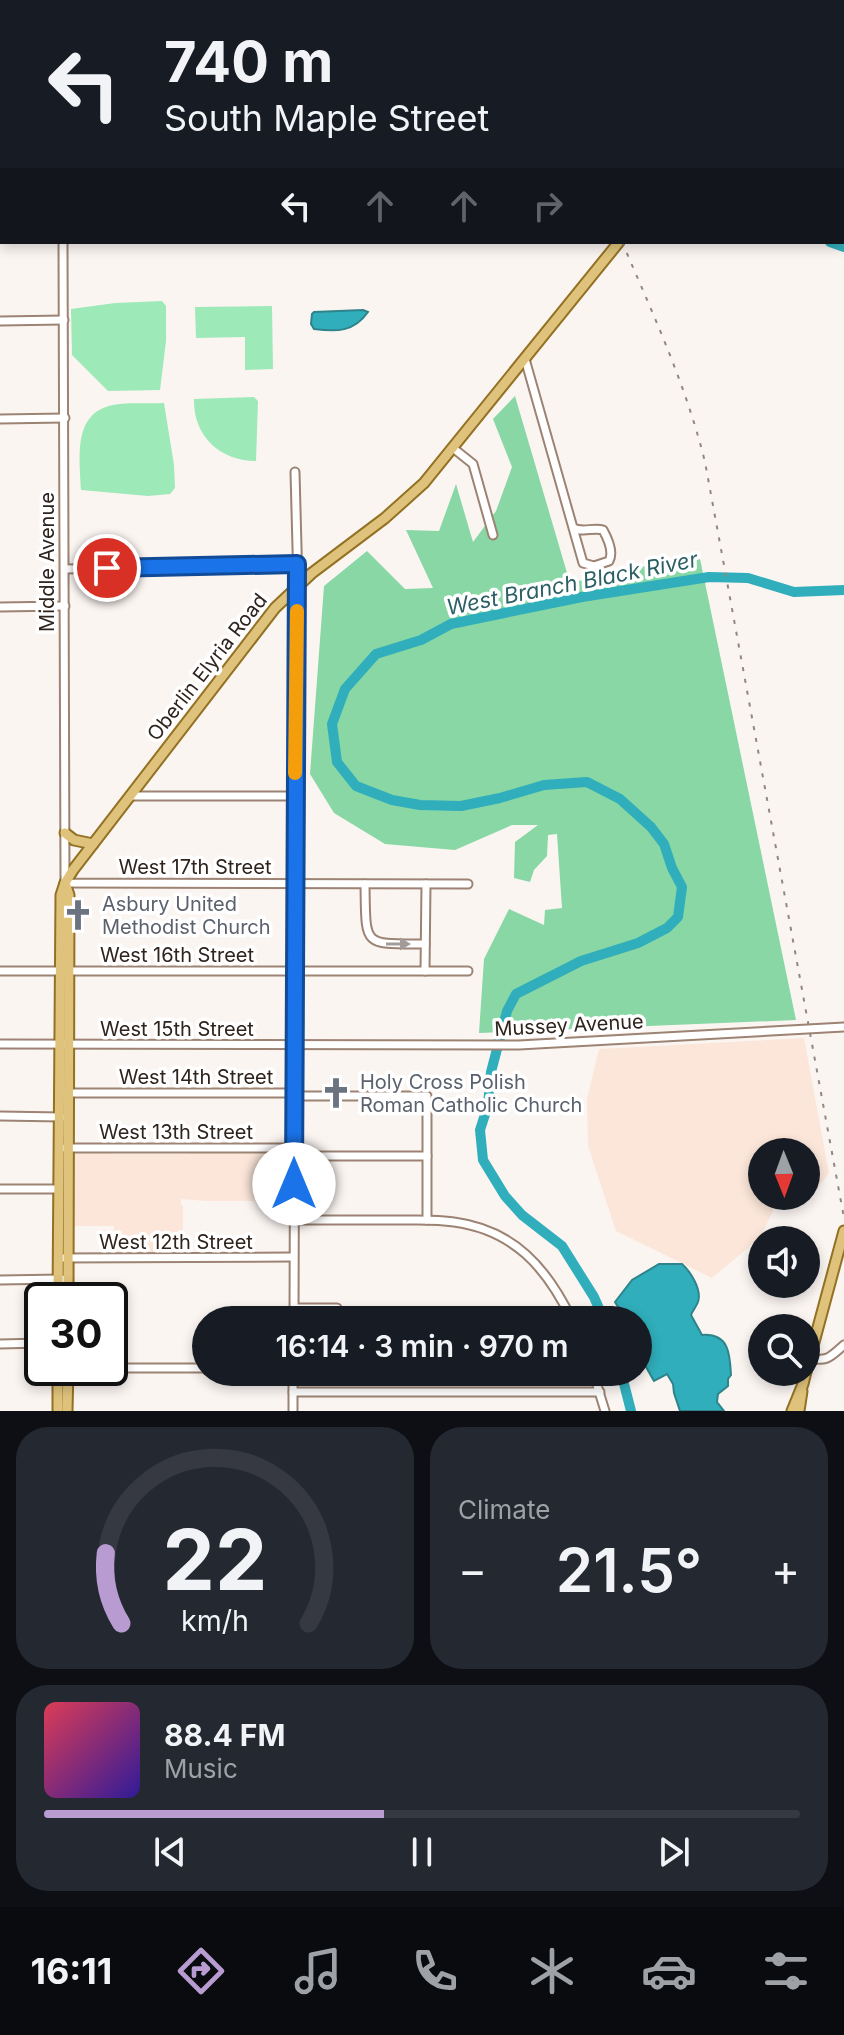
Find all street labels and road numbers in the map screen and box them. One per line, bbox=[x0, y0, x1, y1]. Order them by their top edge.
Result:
street label: Middle Avenue bbox=[35, 492, 59, 632]
street label: Oberlin Elyria Road bbox=[142, 589, 272, 745]
street label: West 17th Street bbox=[119, 855, 272, 879]
street label: West 16th Street bbox=[100, 943, 254, 967]
street label: Mussey Avenue bbox=[494, 1009, 644, 1041]
street label: West 15th Street bbox=[100, 1017, 254, 1041]
street label: West 14th Street bbox=[119, 1065, 274, 1089]
street label: West 13th Street bbox=[99, 1120, 253, 1144]
street label: West 12th Street bbox=[99, 1230, 253, 1254]

